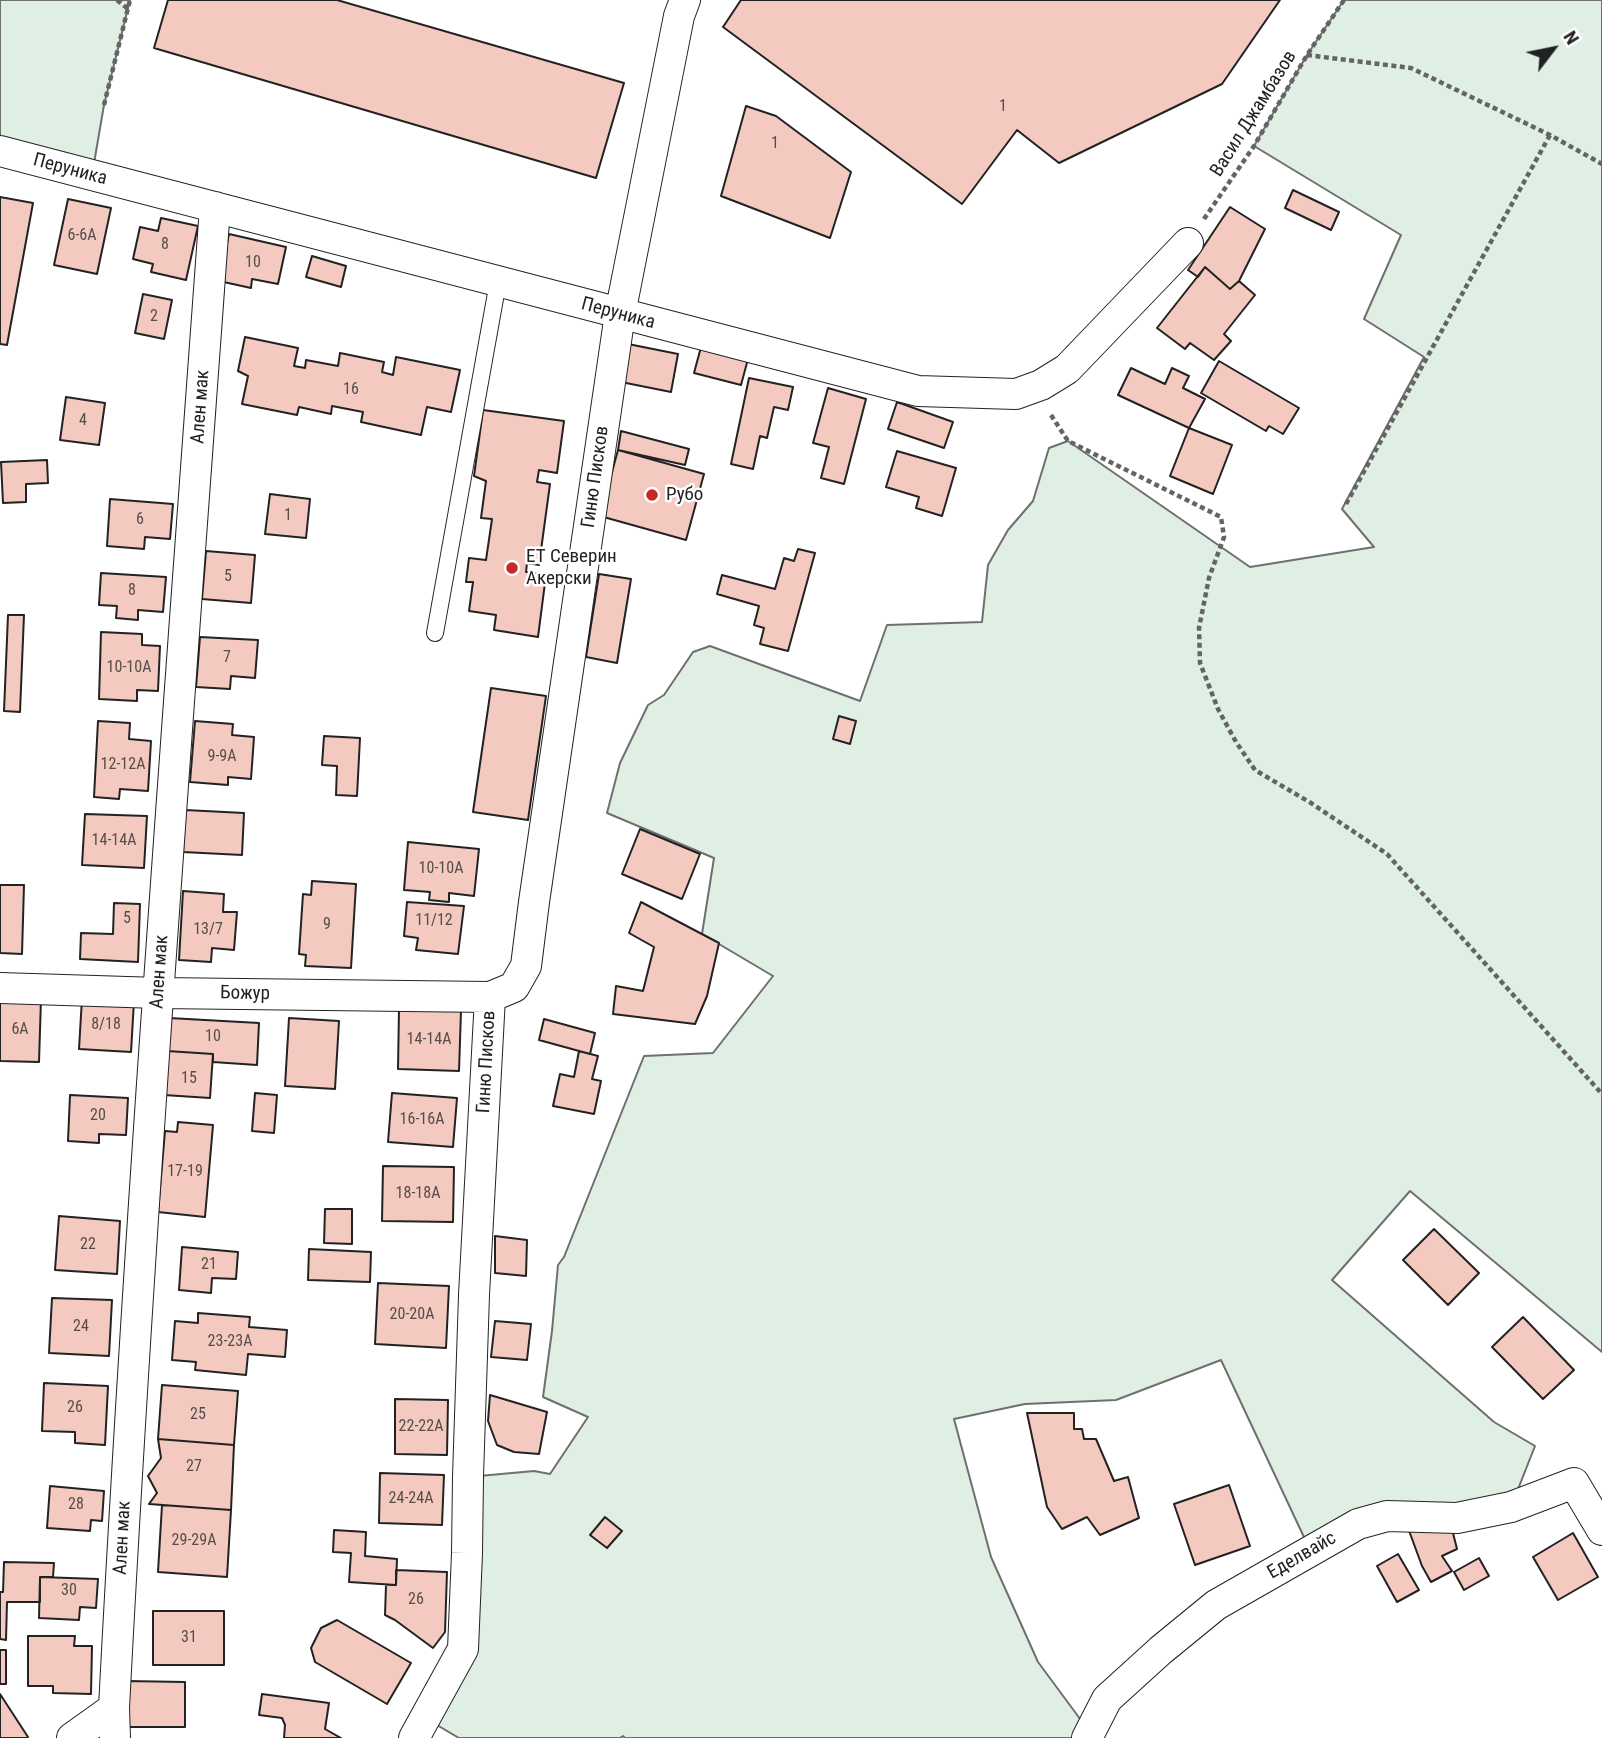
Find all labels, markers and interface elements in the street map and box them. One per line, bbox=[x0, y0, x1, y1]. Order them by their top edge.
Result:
north arrow bbox=[1518, 14, 1588, 84]
text: N bbox=[1558, 27, 1584, 49]
street label: Васил Джамбазов bbox=[1206, 47, 1302, 181]
house number: 1 bbox=[999, 97, 1007, 117]
house number: 1 bbox=[771, 134, 779, 154]
street label: Перуника bbox=[31, 149, 109, 191]
house number: 6-6А bbox=[68, 226, 96, 246]
house number: 8 bbox=[161, 235, 169, 255]
house number: 10 bbox=[245, 253, 261, 273]
street label: Перуника bbox=[579, 293, 657, 335]
house number: 2 bbox=[150, 307, 158, 327]
street label: Ален мак bbox=[187, 369, 215, 445]
house number: 16 bbox=[343, 380, 359, 400]
house number: 4 bbox=[79, 411, 87, 431]
street label: Гиню Писков bbox=[578, 425, 614, 529]
place label: Рубо bbox=[666, 484, 703, 506]
marker: Рубо bbox=[644, 487, 660, 503]
house number: 1 bbox=[284, 506, 292, 526]
house number: 6 bbox=[136, 510, 144, 530]
place label: ЕТ Северин Акерски bbox=[526, 546, 617, 590]
marker: ЕТ Северин Акерски bbox=[504, 560, 520, 576]
house number: 5 bbox=[224, 567, 232, 587]
house number: 8 bbox=[128, 581, 136, 601]
house number: 7 bbox=[223, 648, 231, 668]
house number: 10-10A bbox=[107, 658, 151, 678]
house number: 9-9A bbox=[208, 747, 236, 767]
house number: 12-12A bbox=[101, 755, 145, 775]
house number: 14-14A bbox=[92, 831, 136, 851]
house number: 10-10A bbox=[419, 859, 463, 879]
house number: 5 bbox=[123, 909, 131, 929]
house number: 11/12 bbox=[415, 911, 453, 931]
house number: 9 bbox=[323, 915, 331, 935]
house number: 13/7 bbox=[193, 920, 223, 940]
street label: Ален мак bbox=[146, 934, 174, 1010]
street label: Божур bbox=[220, 982, 270, 1006]
street label: Гиню Писков bbox=[473, 1010, 501, 1114]
house number: 8/18 bbox=[91, 1015, 121, 1035]
house number: 6А bbox=[11, 1020, 29, 1040]
house number: 10 bbox=[205, 1027, 221, 1047]
house number: 14-14A bbox=[407, 1030, 451, 1050]
house number: 15 bbox=[181, 1069, 197, 1089]
house number: 20 bbox=[90, 1106, 106, 1126]
house number: 16-16A bbox=[400, 1110, 444, 1130]
house number: 17-19 bbox=[167, 1162, 203, 1182]
house number: 18-18A bbox=[396, 1184, 440, 1204]
house number: 22 bbox=[80, 1235, 96, 1255]
house number: 21 bbox=[201, 1255, 217, 1275]
house number: 20-20A bbox=[390, 1305, 434, 1325]
house number: 24 bbox=[73, 1317, 89, 1337]
house number: 23-23A bbox=[208, 1332, 252, 1352]
house number: 26 bbox=[67, 1398, 83, 1418]
house number: 25 bbox=[190, 1405, 206, 1425]
house number: 22-22A bbox=[399, 1417, 443, 1437]
house number: 27 bbox=[186, 1457, 202, 1477]
house number: 24-24A bbox=[389, 1489, 433, 1509]
house number: 28 bbox=[68, 1495, 84, 1515]
street label: Ален мак bbox=[110, 1500, 136, 1576]
street label: Еделвайс bbox=[1264, 1527, 1340, 1585]
house number: 29-29A bbox=[172, 1531, 216, 1551]
house number: 30 bbox=[61, 1581, 77, 1601]
house number: 26 bbox=[408, 1590, 424, 1610]
house number: 31 bbox=[181, 1628, 197, 1648]

